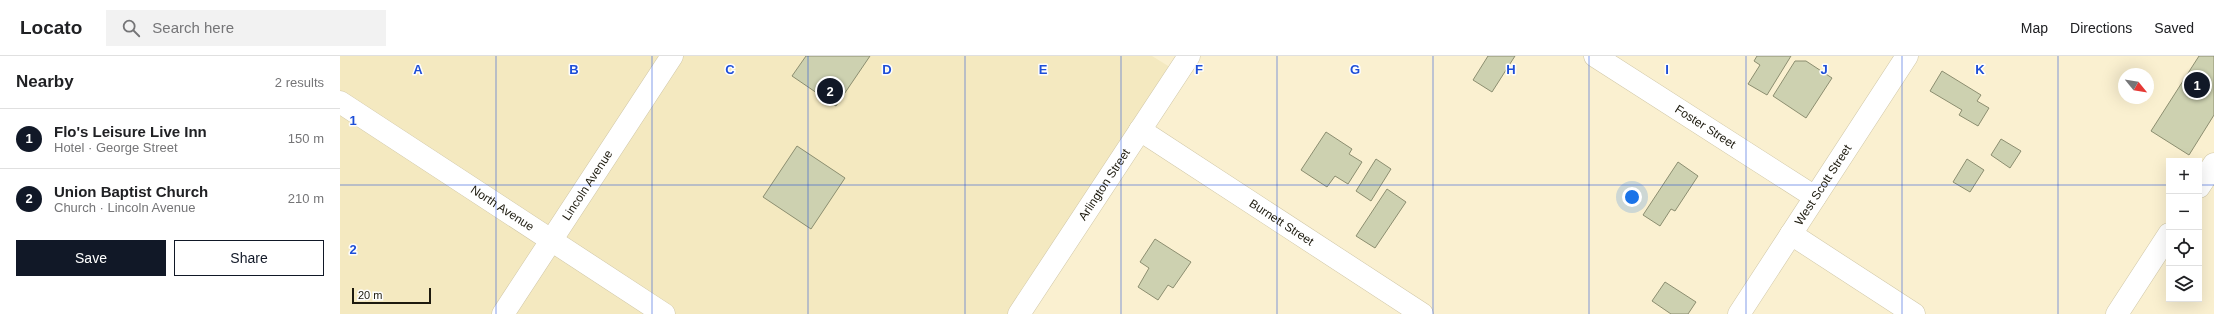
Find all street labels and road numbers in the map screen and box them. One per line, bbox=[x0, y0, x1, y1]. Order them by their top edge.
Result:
street label: Foster Street bbox=[1672, 102, 1739, 152]
street label: West Scott Street bbox=[1792, 141, 1855, 228]
street label: Arlington Street bbox=[1076, 146, 1133, 223]
street label: Lincoln Avenue bbox=[559, 147, 616, 223]
street label: North Avenue bbox=[468, 182, 537, 234]
street label: Burnett Street bbox=[1247, 196, 1317, 249]

